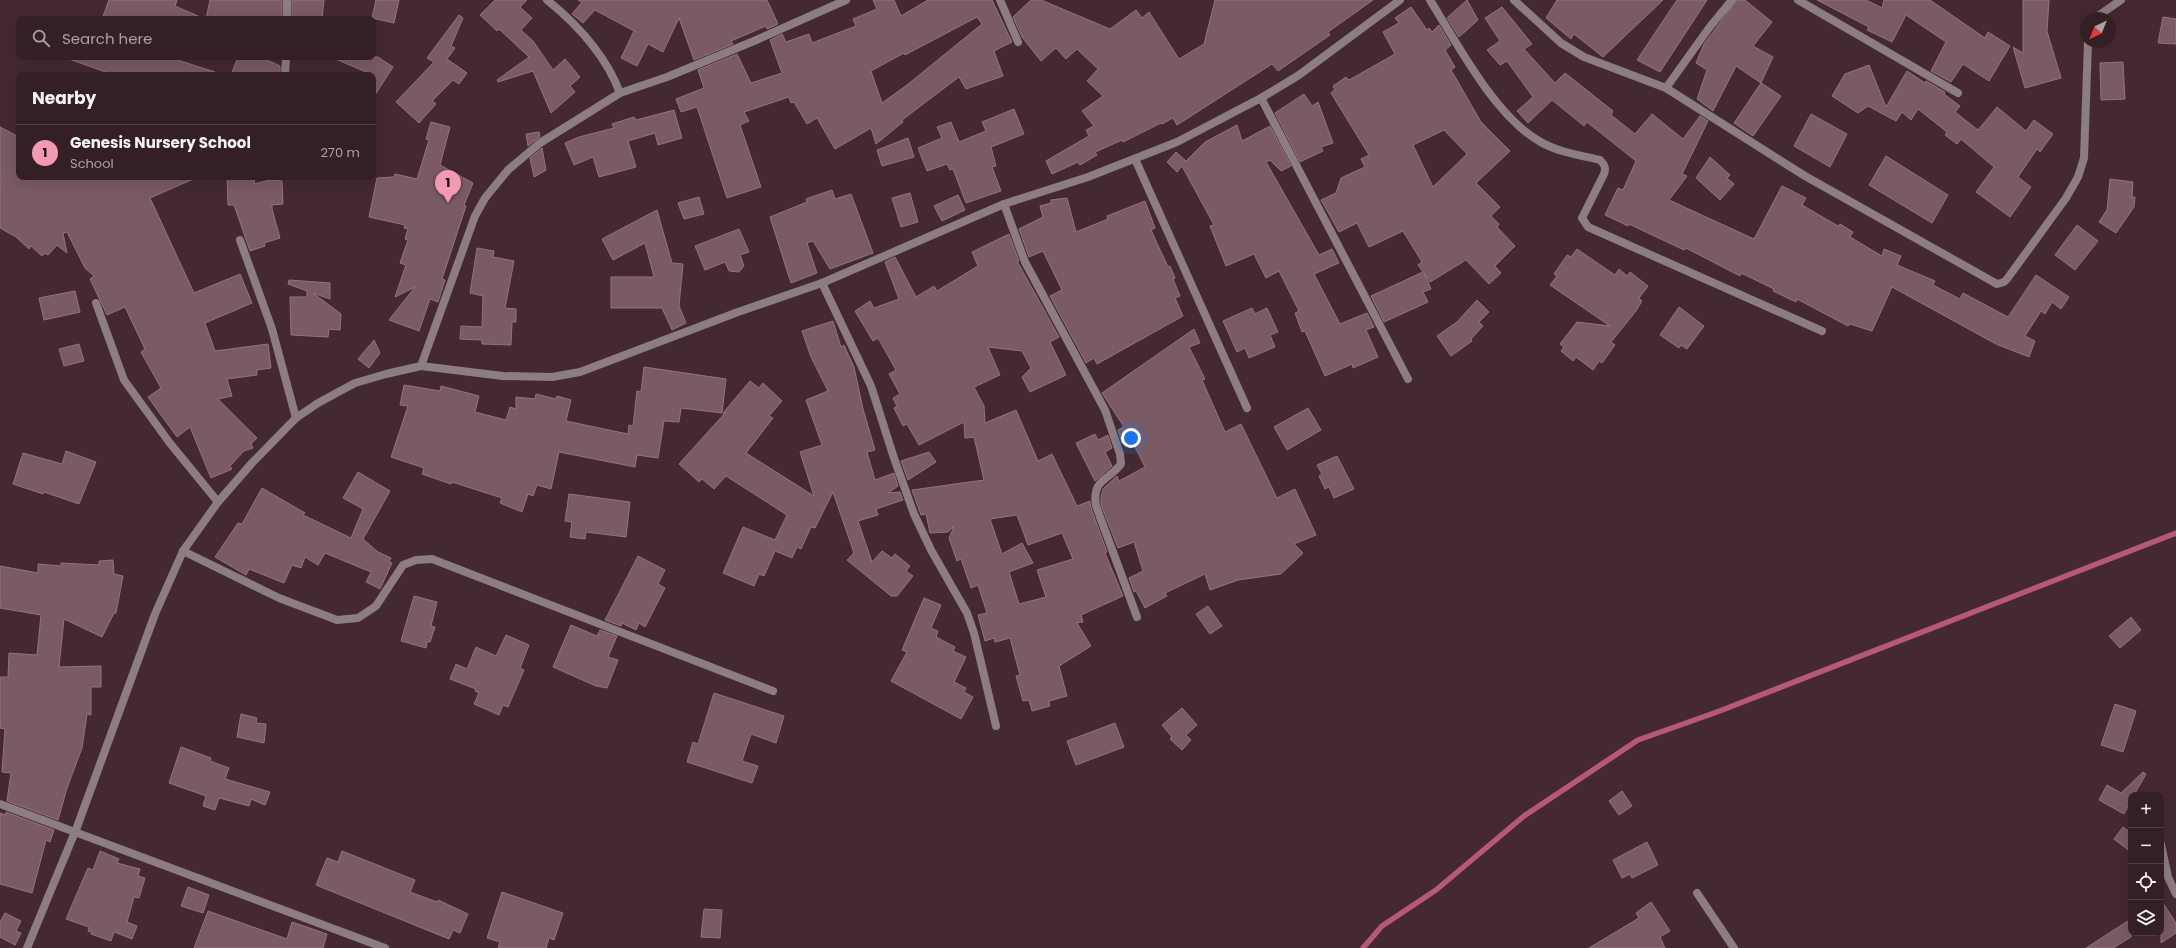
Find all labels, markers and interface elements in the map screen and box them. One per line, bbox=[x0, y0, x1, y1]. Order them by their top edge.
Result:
north arrow bbox=[2080, 12, 2116, 48]
search box bbox=[16, 16, 376, 60]
icon: search bbox=[30, 27, 52, 49]
text: Search here bbox=[62, 28, 152, 49]
text: Nearby bbox=[32, 86, 96, 110]
text: Genesis Nursery School bbox=[70, 132, 251, 153]
text: 1 bbox=[43, 143, 47, 162]
text: 270 m bbox=[320, 143, 360, 162]
text: School bbox=[70, 154, 114, 173]
pin: 1 bbox=[435, 170, 461, 203]
your location bbox=[1121, 428, 1141, 448]
map controls bbox=[2128, 792, 2164, 936]
button: + bbox=[2128, 792, 2164, 828]
button: − bbox=[2128, 828, 2164, 864]
button: locate bbox=[2128, 864, 2164, 900]
button: layers bbox=[2128, 900, 2164, 936]

